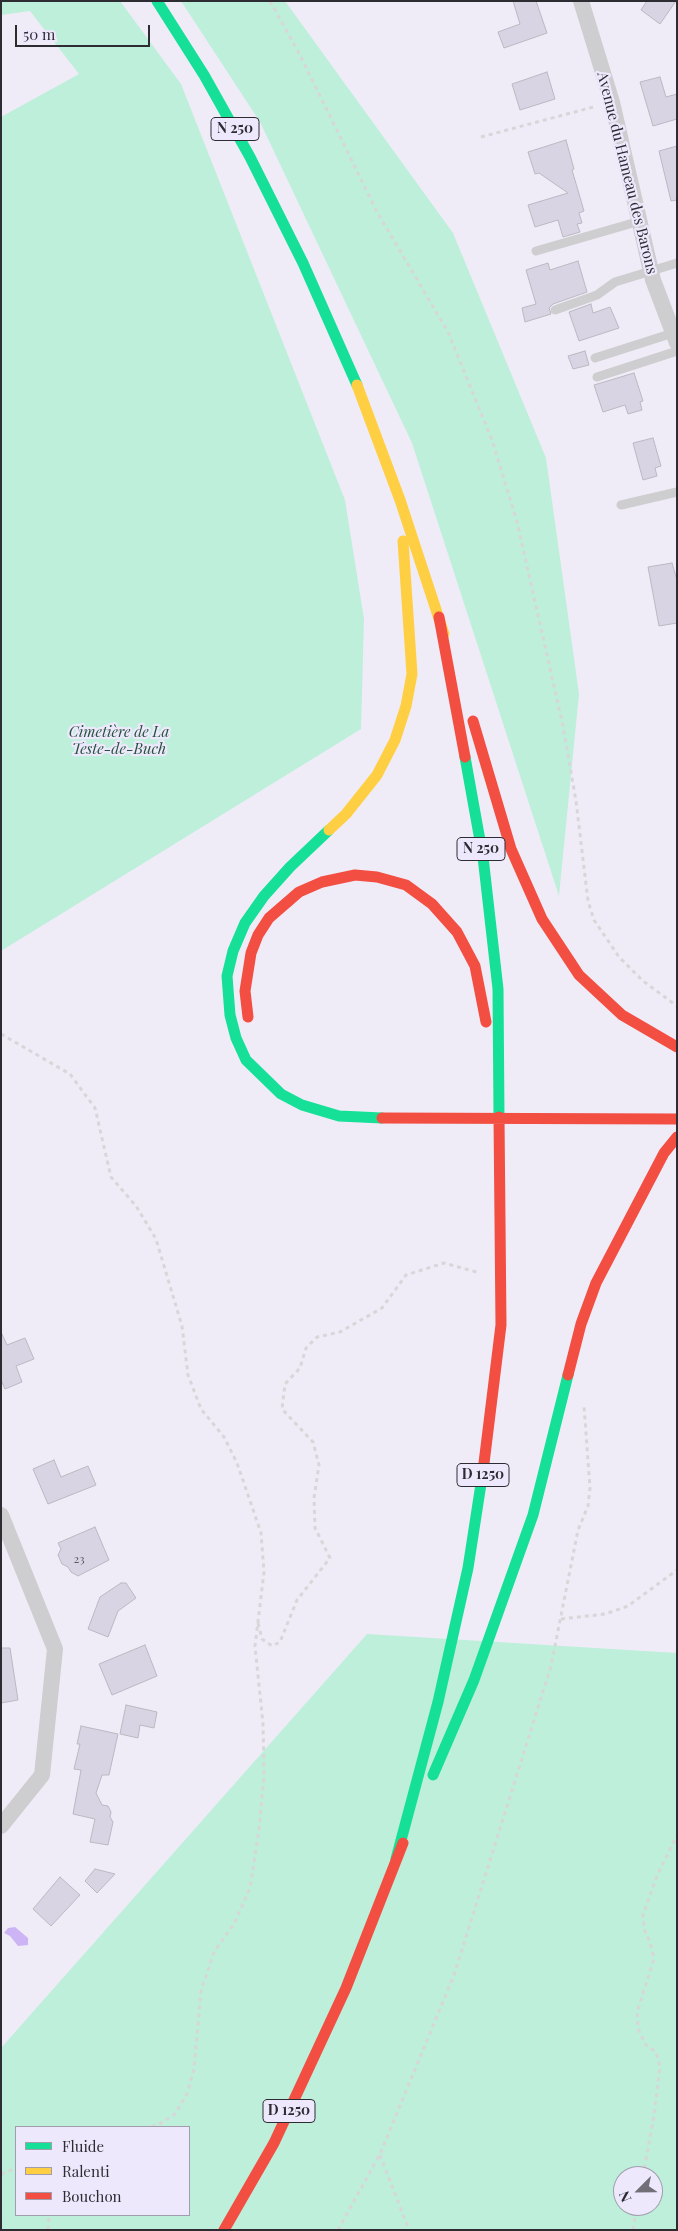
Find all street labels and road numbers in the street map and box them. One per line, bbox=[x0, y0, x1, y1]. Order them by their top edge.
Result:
street label: Avenue du Hameau des Barons bbox=[593, 70, 661, 276]
road number: N 250 bbox=[211, 118, 259, 140]
road number: N 250 bbox=[457, 838, 505, 861]
road number: D 1250 bbox=[457, 1464, 509, 1486]
road number: D 1250 bbox=[263, 2100, 315, 2122]

